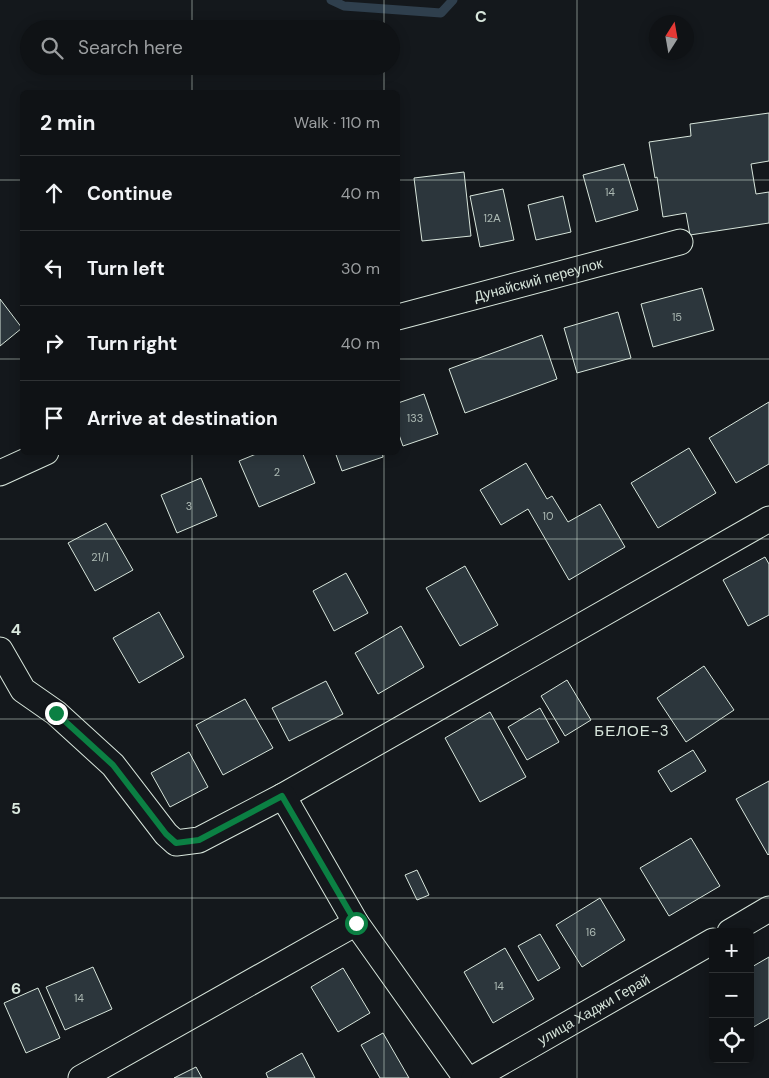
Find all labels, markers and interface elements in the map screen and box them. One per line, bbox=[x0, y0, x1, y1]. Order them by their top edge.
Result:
text: C bbox=[475, 6, 487, 27]
north arrow bbox=[649, 15, 694, 60]
search box bbox=[20, 20, 400, 75]
icon: search bbox=[38, 34, 66, 62]
text: Search here bbox=[78, 35, 183, 60]
text: 2 min bbox=[40, 109, 96, 137]
text: Walk · 110 m bbox=[294, 112, 380, 133]
icon: ahead bbox=[40, 179, 68, 207]
text: Continue bbox=[87, 181, 173, 206]
text: 40 m bbox=[341, 183, 380, 204]
house number: 14 bbox=[605, 185, 615, 199]
house number: 12А bbox=[483, 211, 501, 225]
icon: left bbox=[40, 254, 68, 282]
street label: Дунайский переулок bbox=[472, 254, 605, 305]
text: Turn left bbox=[87, 256, 165, 281]
text: 30 m bbox=[341, 258, 380, 279]
house number: 15 bbox=[672, 310, 682, 324]
icon: right bbox=[40, 329, 68, 357]
text: Turn right bbox=[87, 331, 177, 356]
text: 40 m bbox=[341, 333, 380, 354]
icon: arrive bbox=[40, 404, 68, 432]
text: Arrive at destination bbox=[87, 406, 278, 431]
house number: 133 bbox=[407, 411, 423, 425]
house number: 2 bbox=[274, 465, 280, 479]
house number: 3 bbox=[186, 499, 192, 513]
house number: 10 bbox=[543, 509, 553, 523]
house number: 21/1 bbox=[91, 550, 109, 564]
text: 4 bbox=[11, 619, 21, 640]
route end bbox=[45, 702, 68, 725]
district label: БЕЛОЕ-3 bbox=[594, 721, 670, 741]
text: 5 bbox=[11, 798, 21, 819]
route start bbox=[345, 912, 368, 935]
house number: 16 bbox=[586, 925, 596, 939]
map controls bbox=[709, 928, 754, 1063]
button: + bbox=[709, 928, 754, 973]
street label: улица Хаджи Герай bbox=[534, 970, 653, 1049]
button: − bbox=[709, 973, 754, 1018]
text: 6 bbox=[11, 978, 21, 999]
house number: 14 bbox=[494, 979, 504, 993]
house number: 14 bbox=[74, 991, 84, 1005]
button: locate bbox=[709, 1018, 754, 1063]

